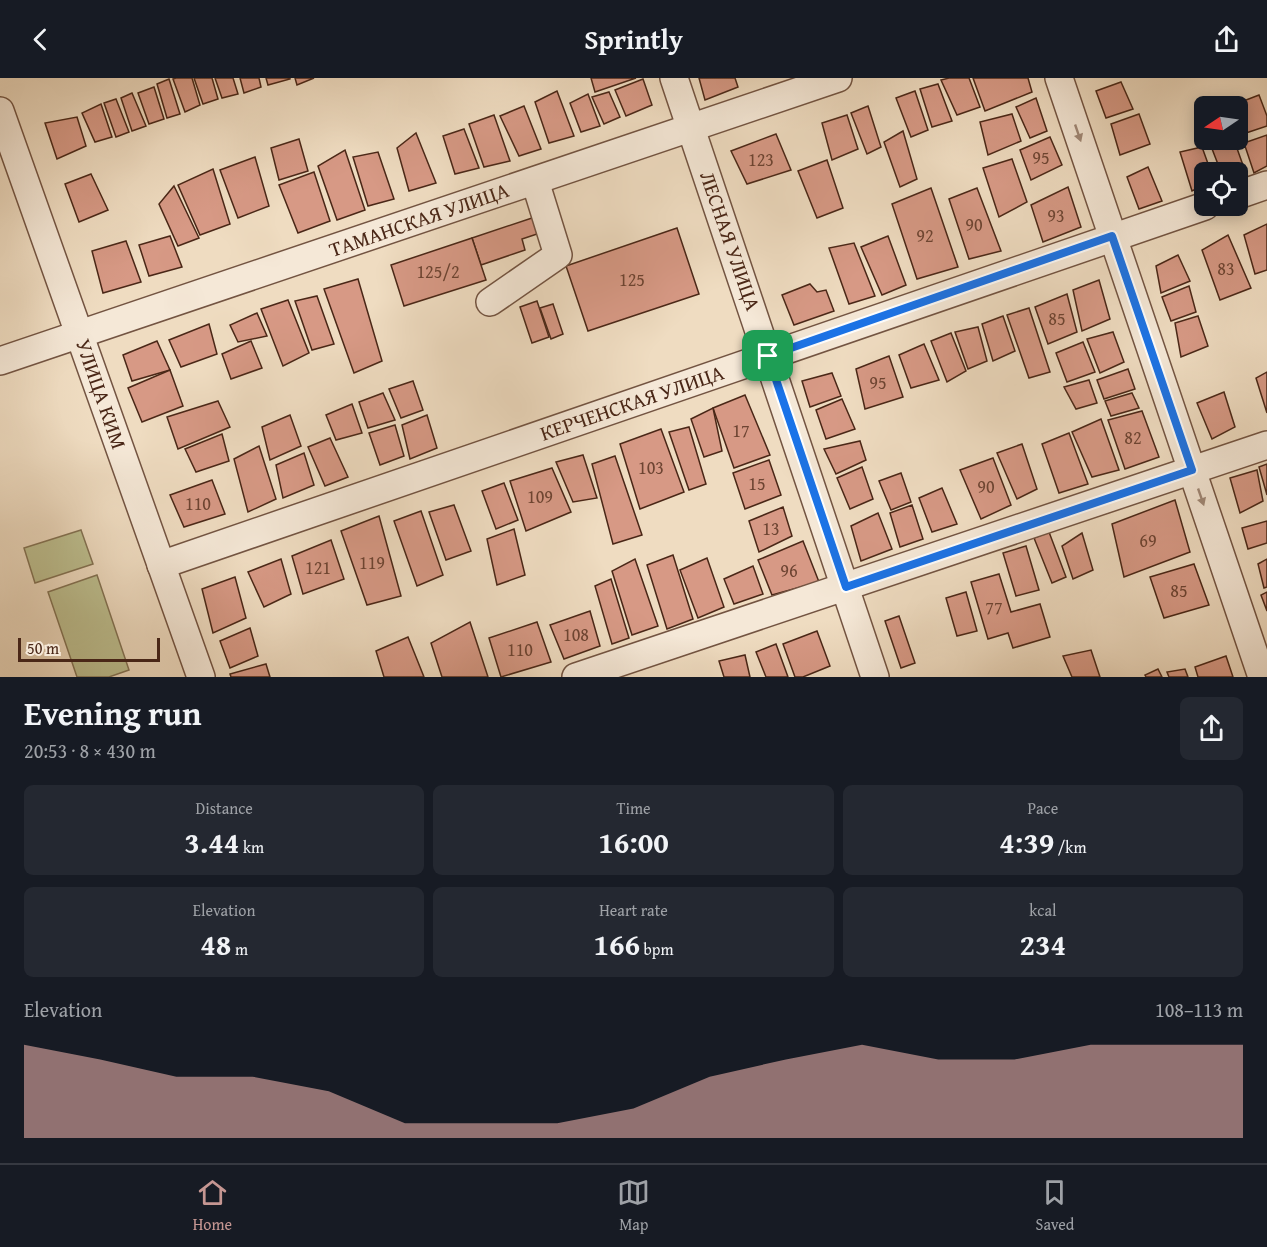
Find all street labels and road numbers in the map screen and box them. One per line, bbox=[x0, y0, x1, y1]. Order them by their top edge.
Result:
street label: ЛЕСНАЯ УЛИЦА bbox=[692, 167, 769, 315]
street label: ТАМАНСКАЯ УЛИЦА bbox=[325, 174, 513, 265]
street label: УЛИЦА КИМ bbox=[68, 335, 135, 453]
street label: КЕРЧЕНСКАЯ УЛИЦА bbox=[536, 356, 728, 449]

